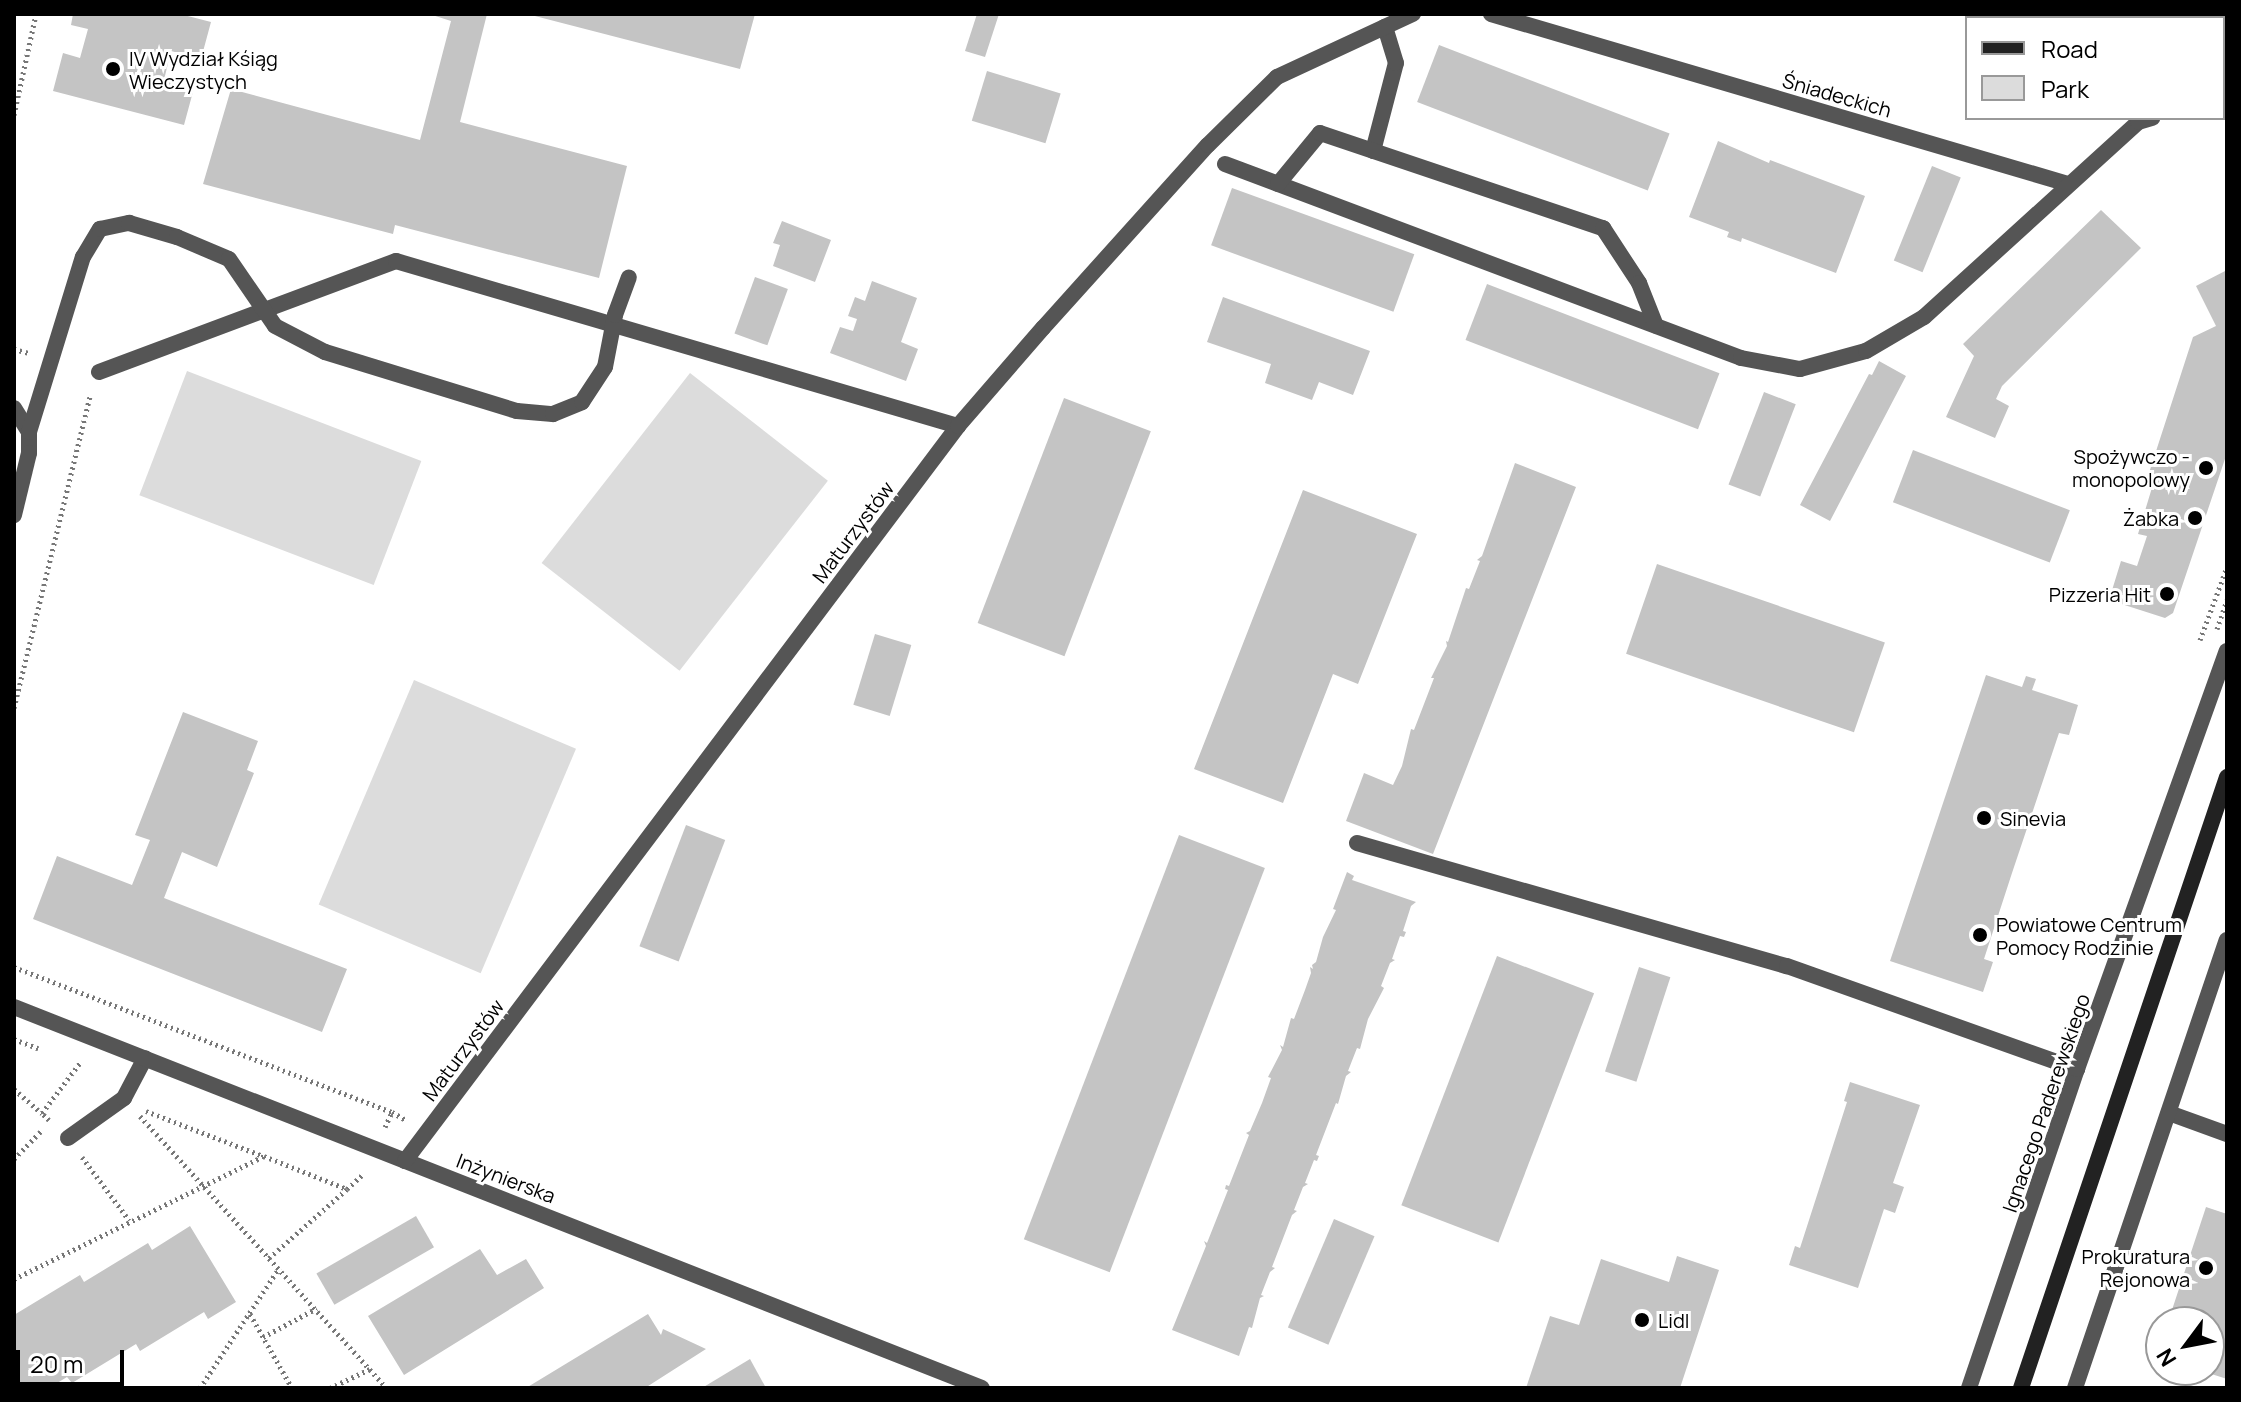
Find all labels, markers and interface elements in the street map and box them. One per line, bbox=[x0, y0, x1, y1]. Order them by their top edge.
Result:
legend bbox=[1965, 16, 2225, 120]
text: Road bbox=[2041, 32, 2098, 65]
place label: IV Wydział Kśiąg Wieczystych bbox=[129, 46, 278, 93]
marker: IV Wydział Kśiąg Wieczystych bbox=[104, 60, 122, 78]
street label: Śniadeckich bbox=[1780, 68, 1894, 122]
text: Park bbox=[2041, 72, 2089, 105]
place label: Spożywczo - monopolowy bbox=[2072, 444, 2190, 491]
marker: Spożywczo - monopolowy bbox=[2197, 459, 2215, 477]
street label: Maturzystów bbox=[807, 477, 899, 587]
place label: Żabka bbox=[2123, 506, 2179, 530]
marker: Żabka bbox=[2186, 509, 2204, 527]
place label: Pizzeria Hit bbox=[2049, 582, 2151, 606]
marker: Pizzeria Hit bbox=[2158, 585, 2176, 603]
place label: Sinevia bbox=[2000, 806, 2066, 830]
marker: Sinevia bbox=[1975, 809, 1993, 827]
place label: Powiatowe Centrum Pomocy Rodzinie bbox=[1996, 912, 2182, 959]
marker: Powiatowe Centrum Pomocy Rodzinie bbox=[1971, 926, 1989, 944]
street label: Ignacego Paderewskiego bbox=[1997, 991, 2095, 1215]
street label: Maturzystów bbox=[417, 995, 509, 1105]
street label: Inżynierska bbox=[453, 1148, 559, 1208]
place label: Prokuratura Rejonowa bbox=[2082, 1244, 2190, 1291]
marker: Prokuratura Rejonowa bbox=[2197, 1259, 2215, 1277]
north arrow bbox=[2145, 1306, 2225, 1386]
place label: Lidl bbox=[1658, 1308, 1689, 1332]
marker: Lidl bbox=[1633, 1311, 1651, 1329]
scale bar bbox=[20, 1334, 128, 1384]
text: N bbox=[2149, 1343, 2183, 1372]
text: 20 m bbox=[30, 1347, 83, 1380]

